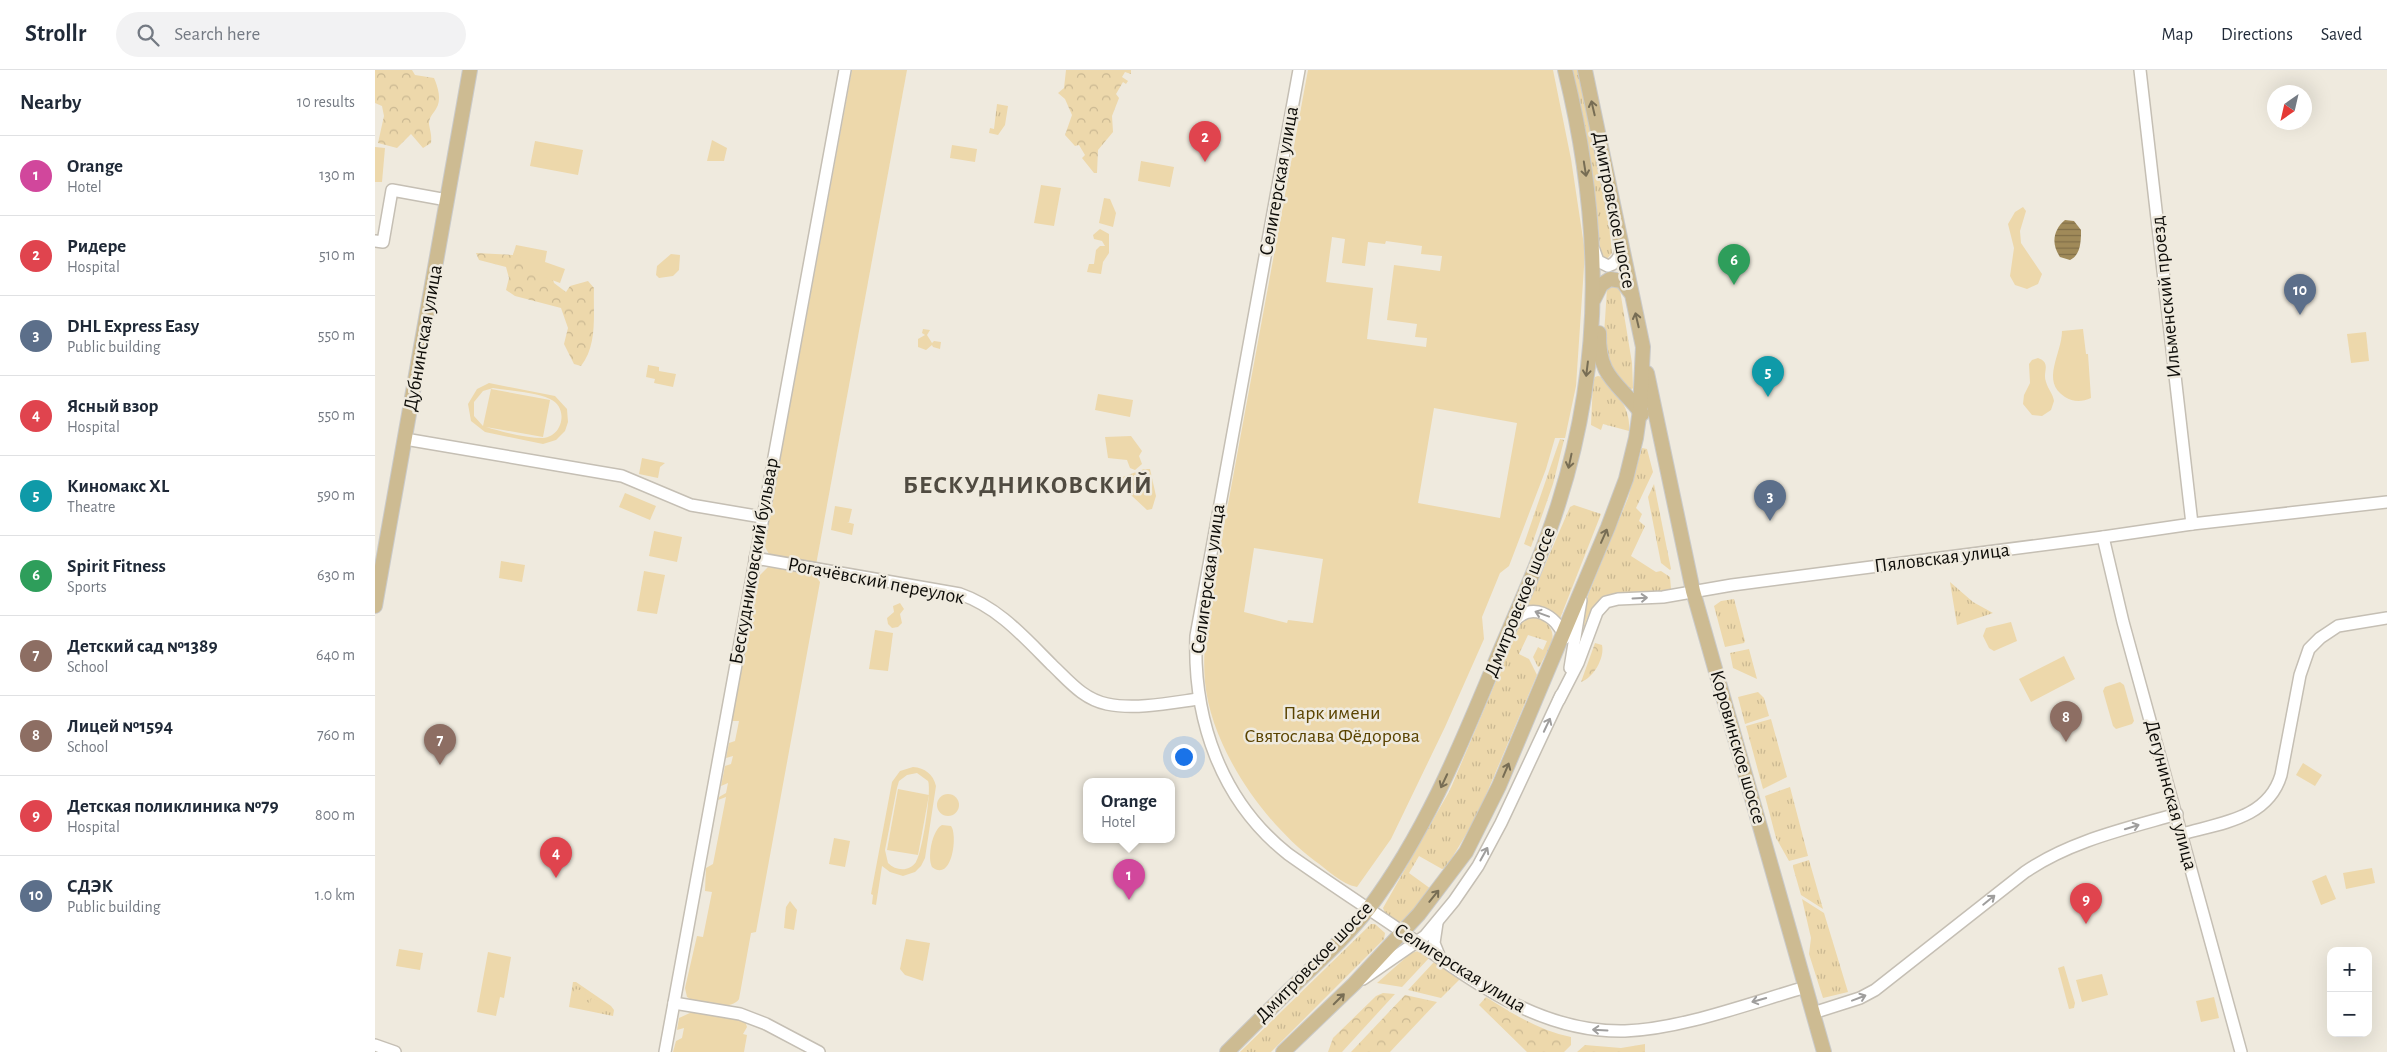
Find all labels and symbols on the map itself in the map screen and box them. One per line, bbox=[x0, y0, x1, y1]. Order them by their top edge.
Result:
north arrow bbox=[2267, 85, 2312, 130]
one-way arrow bbox=[1588, 100, 1598, 116]
street label: Селигерская улица bbox=[1256, 105, 1302, 257]
pin: 2 bbox=[1189, 121, 1221, 162]
street label: Дмитровское шоссе bbox=[1589, 130, 1639, 290]
one-way arrow bbox=[1580, 161, 1590, 177]
street label: Ильменский проезд bbox=[2148, 215, 2184, 379]
pin: 6 bbox=[1718, 244, 1750, 285]
street label: Дубнинская улица bbox=[400, 263, 446, 413]
pin: 10 bbox=[2284, 274, 2316, 315]
one-way arrow bbox=[1632, 313, 1641, 329]
pin: 5 bbox=[1752, 356, 1784, 397]
one-way arrow bbox=[1582, 360, 1592, 376]
one-way arrow bbox=[1565, 453, 1574, 469]
street label: Бескудниковский бульвар bbox=[726, 456, 782, 666]
district label: БЕСКУДНИКОВСКИЙ bbox=[903, 472, 1153, 498]
pin: 3 bbox=[1754, 480, 1786, 521]
street label: Селигерская улица bbox=[1188, 503, 1228, 655]
street label: Дмитровское шоссе bbox=[1481, 524, 1559, 680]
one-way arrow bbox=[1600, 529, 1610, 544]
street label: Пяловская улица bbox=[1873, 540, 2011, 576]
street label: Рогачёвский переулок bbox=[786, 554, 966, 608]
one-way arrow bbox=[1632, 593, 1648, 602]
one-way arrow bbox=[1535, 609, 1550, 618]
street label: Коровинское шоссе bbox=[1707, 668, 1769, 826]
pin: 8 bbox=[2050, 701, 2082, 742]
park label: Парк имени Святослава Фёдорова bbox=[1244, 703, 1420, 746]
one-way arrow bbox=[1543, 718, 1553, 733]
street label: Дегунинская улица bbox=[2141, 718, 2201, 872]
pin: 7 bbox=[424, 724, 456, 765]
your location bbox=[1171, 744, 1197, 770]
one-way arrow bbox=[1502, 763, 1512, 778]
one-way arrow bbox=[1439, 773, 1448, 788]
one-way arrow bbox=[2124, 822, 2140, 832]
pin: 4 bbox=[540, 837, 572, 878]
one-way arrow bbox=[1480, 847, 1490, 861]
pin: 1 bbox=[1113, 859, 1145, 900]
pin: 9 bbox=[2070, 883, 2102, 924]
one-way arrow bbox=[1429, 889, 1440, 902]
one-way arrow bbox=[1982, 895, 1995, 906]
street label: Дмитровское шоссе bbox=[1251, 898, 1377, 1026]
street label: Селигерская улица bbox=[1391, 919, 1529, 1017]
one-way arrow bbox=[1852, 992, 1867, 1001]
one-way arrow bbox=[1333, 993, 1345, 1005]
one-way arrow bbox=[1751, 996, 1767, 1006]
one-way arrow bbox=[1592, 1026, 1608, 1035]

